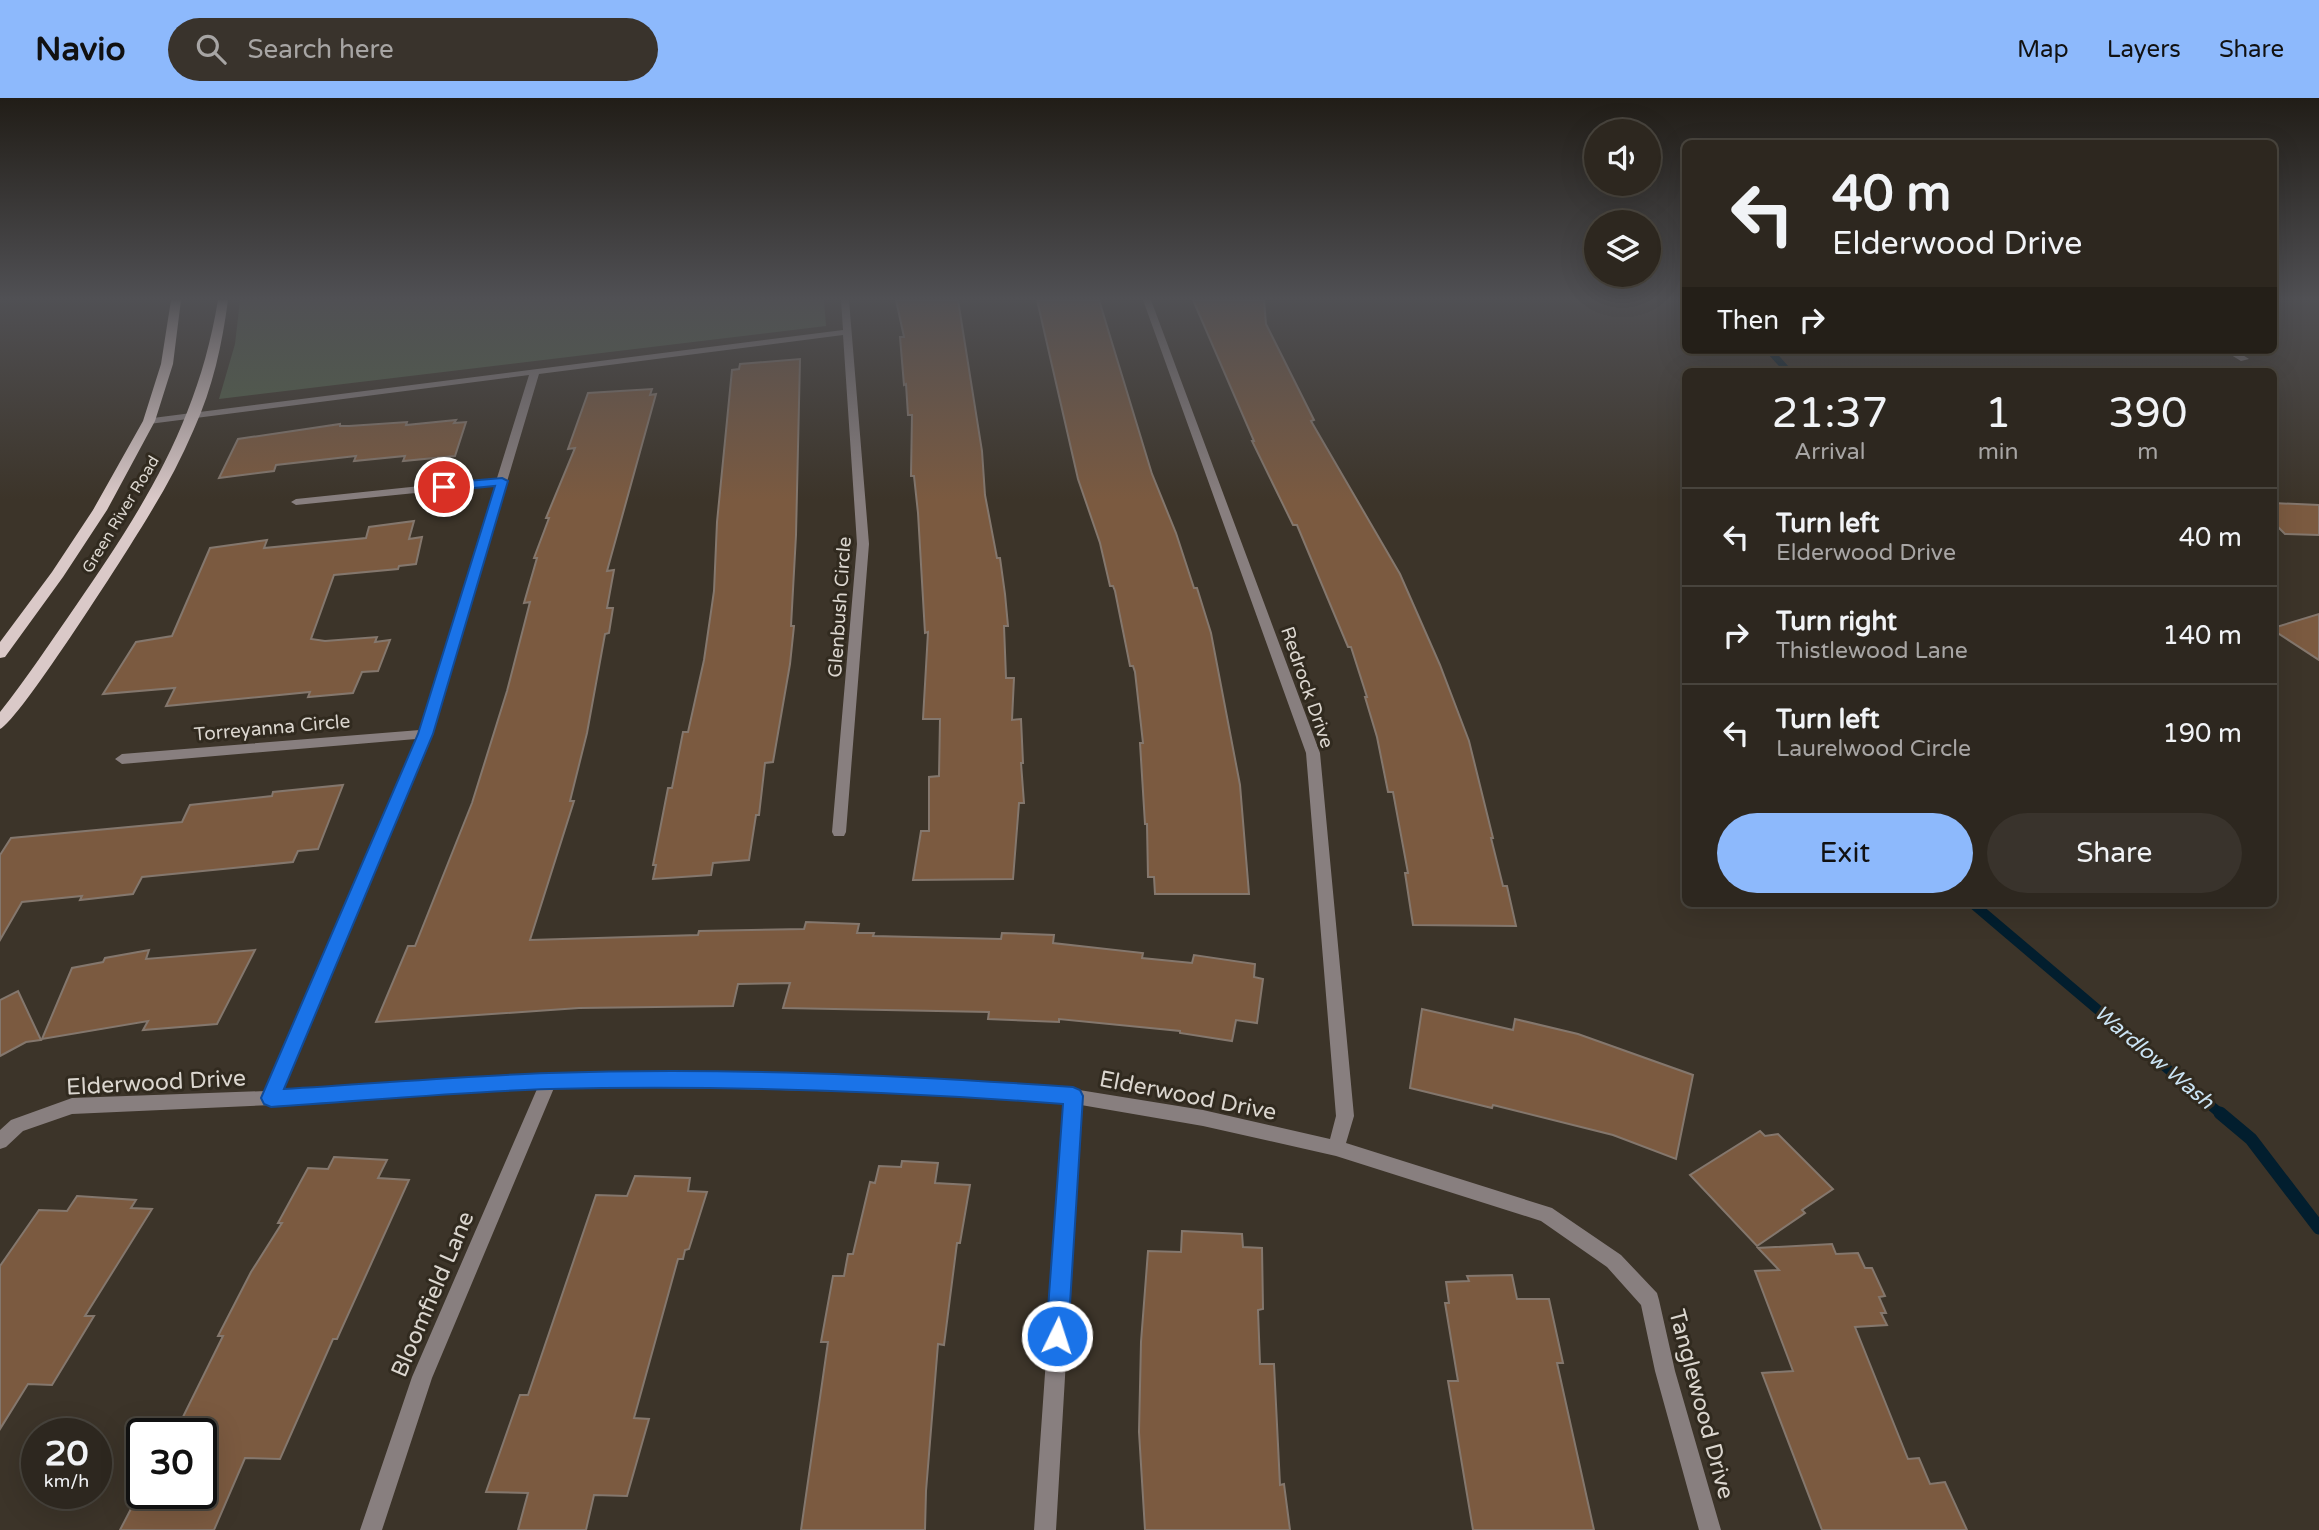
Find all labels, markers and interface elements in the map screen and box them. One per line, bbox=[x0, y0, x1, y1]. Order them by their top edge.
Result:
search box bbox=[168, 18, 658, 81]
text: Navio bbox=[35, 30, 126, 69]
icon: search bbox=[192, 30, 230, 68]
text: Search here bbox=[248, 34, 394, 65]
text: Map bbox=[2017, 35, 2069, 64]
text: Layers bbox=[2107, 35, 2181, 64]
text: Share bbox=[2219, 35, 2284, 64]
map controls bbox=[1584, 119, 1661, 287]
button: sound bbox=[1584, 119, 1661, 196]
text: 40 m bbox=[1832, 165, 1951, 224]
icon: left bbox=[1717, 168, 1808, 259]
button: layers bbox=[1584, 210, 1661, 287]
text: Elderwood Drive bbox=[1832, 225, 2082, 263]
icon: right bbox=[1793, 301, 1831, 339]
text: Then bbox=[1717, 305, 1779, 336]
text: 21:37 bbox=[1772, 388, 1888, 439]
text: 1 bbox=[1985, 388, 2011, 439]
text: 390 bbox=[2108, 388, 2187, 439]
text: Arrival bbox=[1794, 438, 1865, 466]
text: min bbox=[1978, 438, 2019, 466]
text: m bbox=[2137, 438, 2158, 466]
street label: Green River Road bbox=[78, 452, 164, 577]
pin bbox=[414, 457, 474, 517]
icon: arrive bbox=[425, 468, 463, 506]
text: Turn left bbox=[1776, 508, 1879, 539]
icon: left bbox=[1717, 518, 1755, 556]
text: 40 m bbox=[2179, 522, 2242, 553]
street label: Glenbush Circle bbox=[824, 536, 856, 678]
text: Elderwood Drive bbox=[1776, 539, 1956, 567]
text: Turn right bbox=[1776, 606, 1897, 637]
icon: right bbox=[1717, 616, 1755, 654]
text: 140 m bbox=[2162, 620, 2242, 651]
street label: Redrock Drive bbox=[1276, 624, 1338, 751]
text: Thistlewood Lane bbox=[1776, 637, 1968, 665]
text: Turn left bbox=[1776, 704, 1879, 735]
street label: Torreyanna Circle bbox=[193, 710, 351, 746]
icon: left bbox=[1717, 714, 1755, 752]
text: 190 m bbox=[2162, 718, 2242, 749]
text: Laurelwood Circle bbox=[1776, 735, 1971, 763]
button: Exit bbox=[1717, 813, 1973, 893]
button: Share bbox=[1987, 813, 2242, 893]
water label: Wardlow Wash bbox=[2089, 1000, 2219, 1115]
street label: Elderwood Drive bbox=[65, 1064, 247, 1102]
street label: Elderwood Drive bbox=[1097, 1065, 1279, 1127]
street label: Bloomfield Lane bbox=[385, 1207, 480, 1382]
position arrow bbox=[1020, 1299, 1094, 1373]
street label: Tanglewood Drive bbox=[1662, 1306, 1740, 1502]
speed limit sign: 30 bbox=[126, 1418, 217, 1509]
text: 20 bbox=[45, 1433, 88, 1475]
text: km/h bbox=[44, 1470, 89, 1492]

